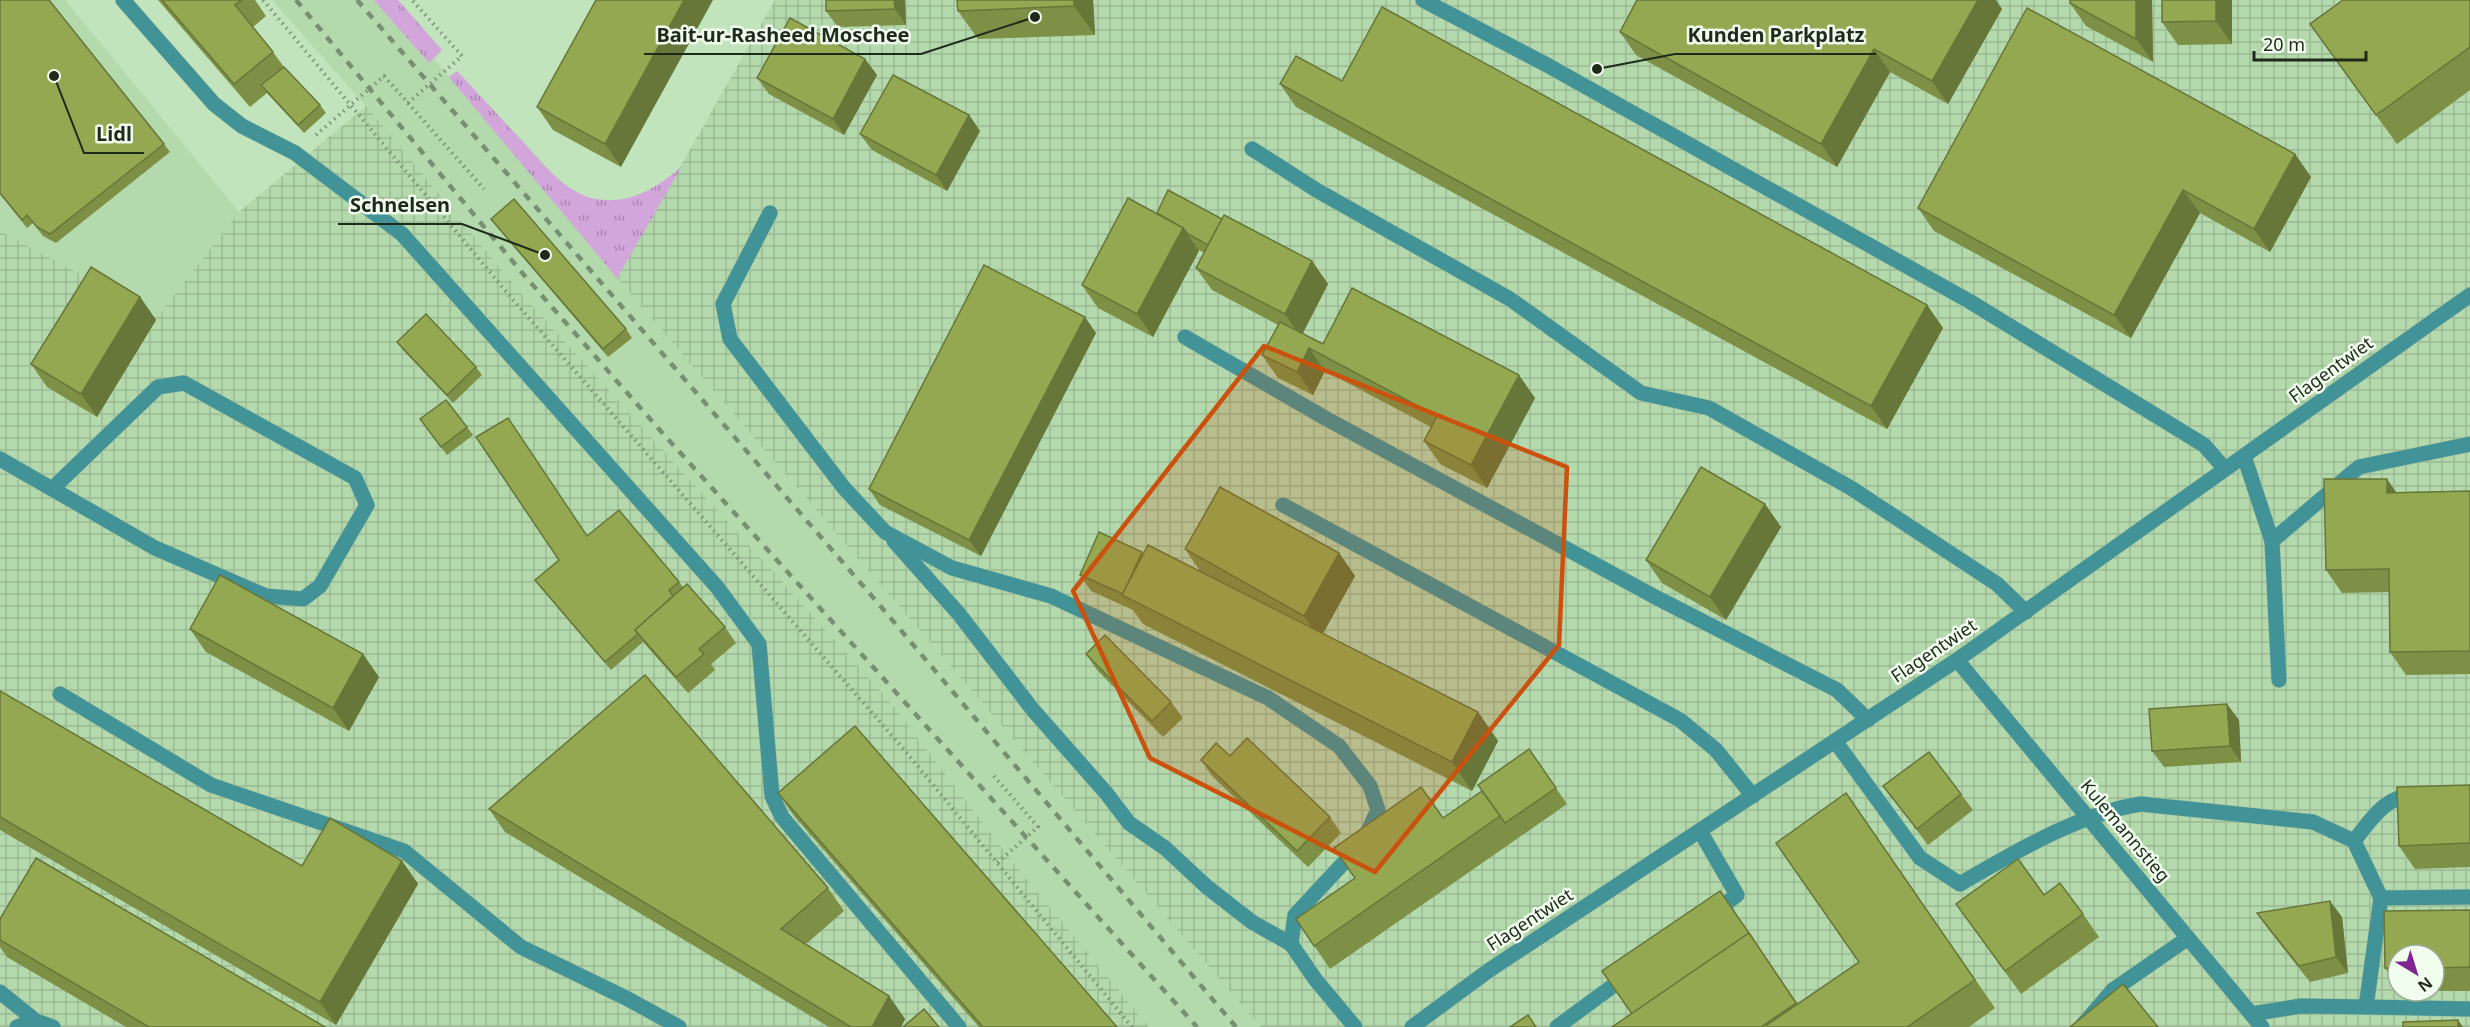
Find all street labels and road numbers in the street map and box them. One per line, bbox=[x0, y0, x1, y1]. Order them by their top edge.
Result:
street label: Flagentwiet bbox=[2284, 330, 2378, 408]
street label: Flagentwiet bbox=[1886, 612, 1981, 688]
street label: Kulemannstieg bbox=[2076, 774, 2176, 887]
street label: Flagentwiet bbox=[1482, 882, 1578, 956]

